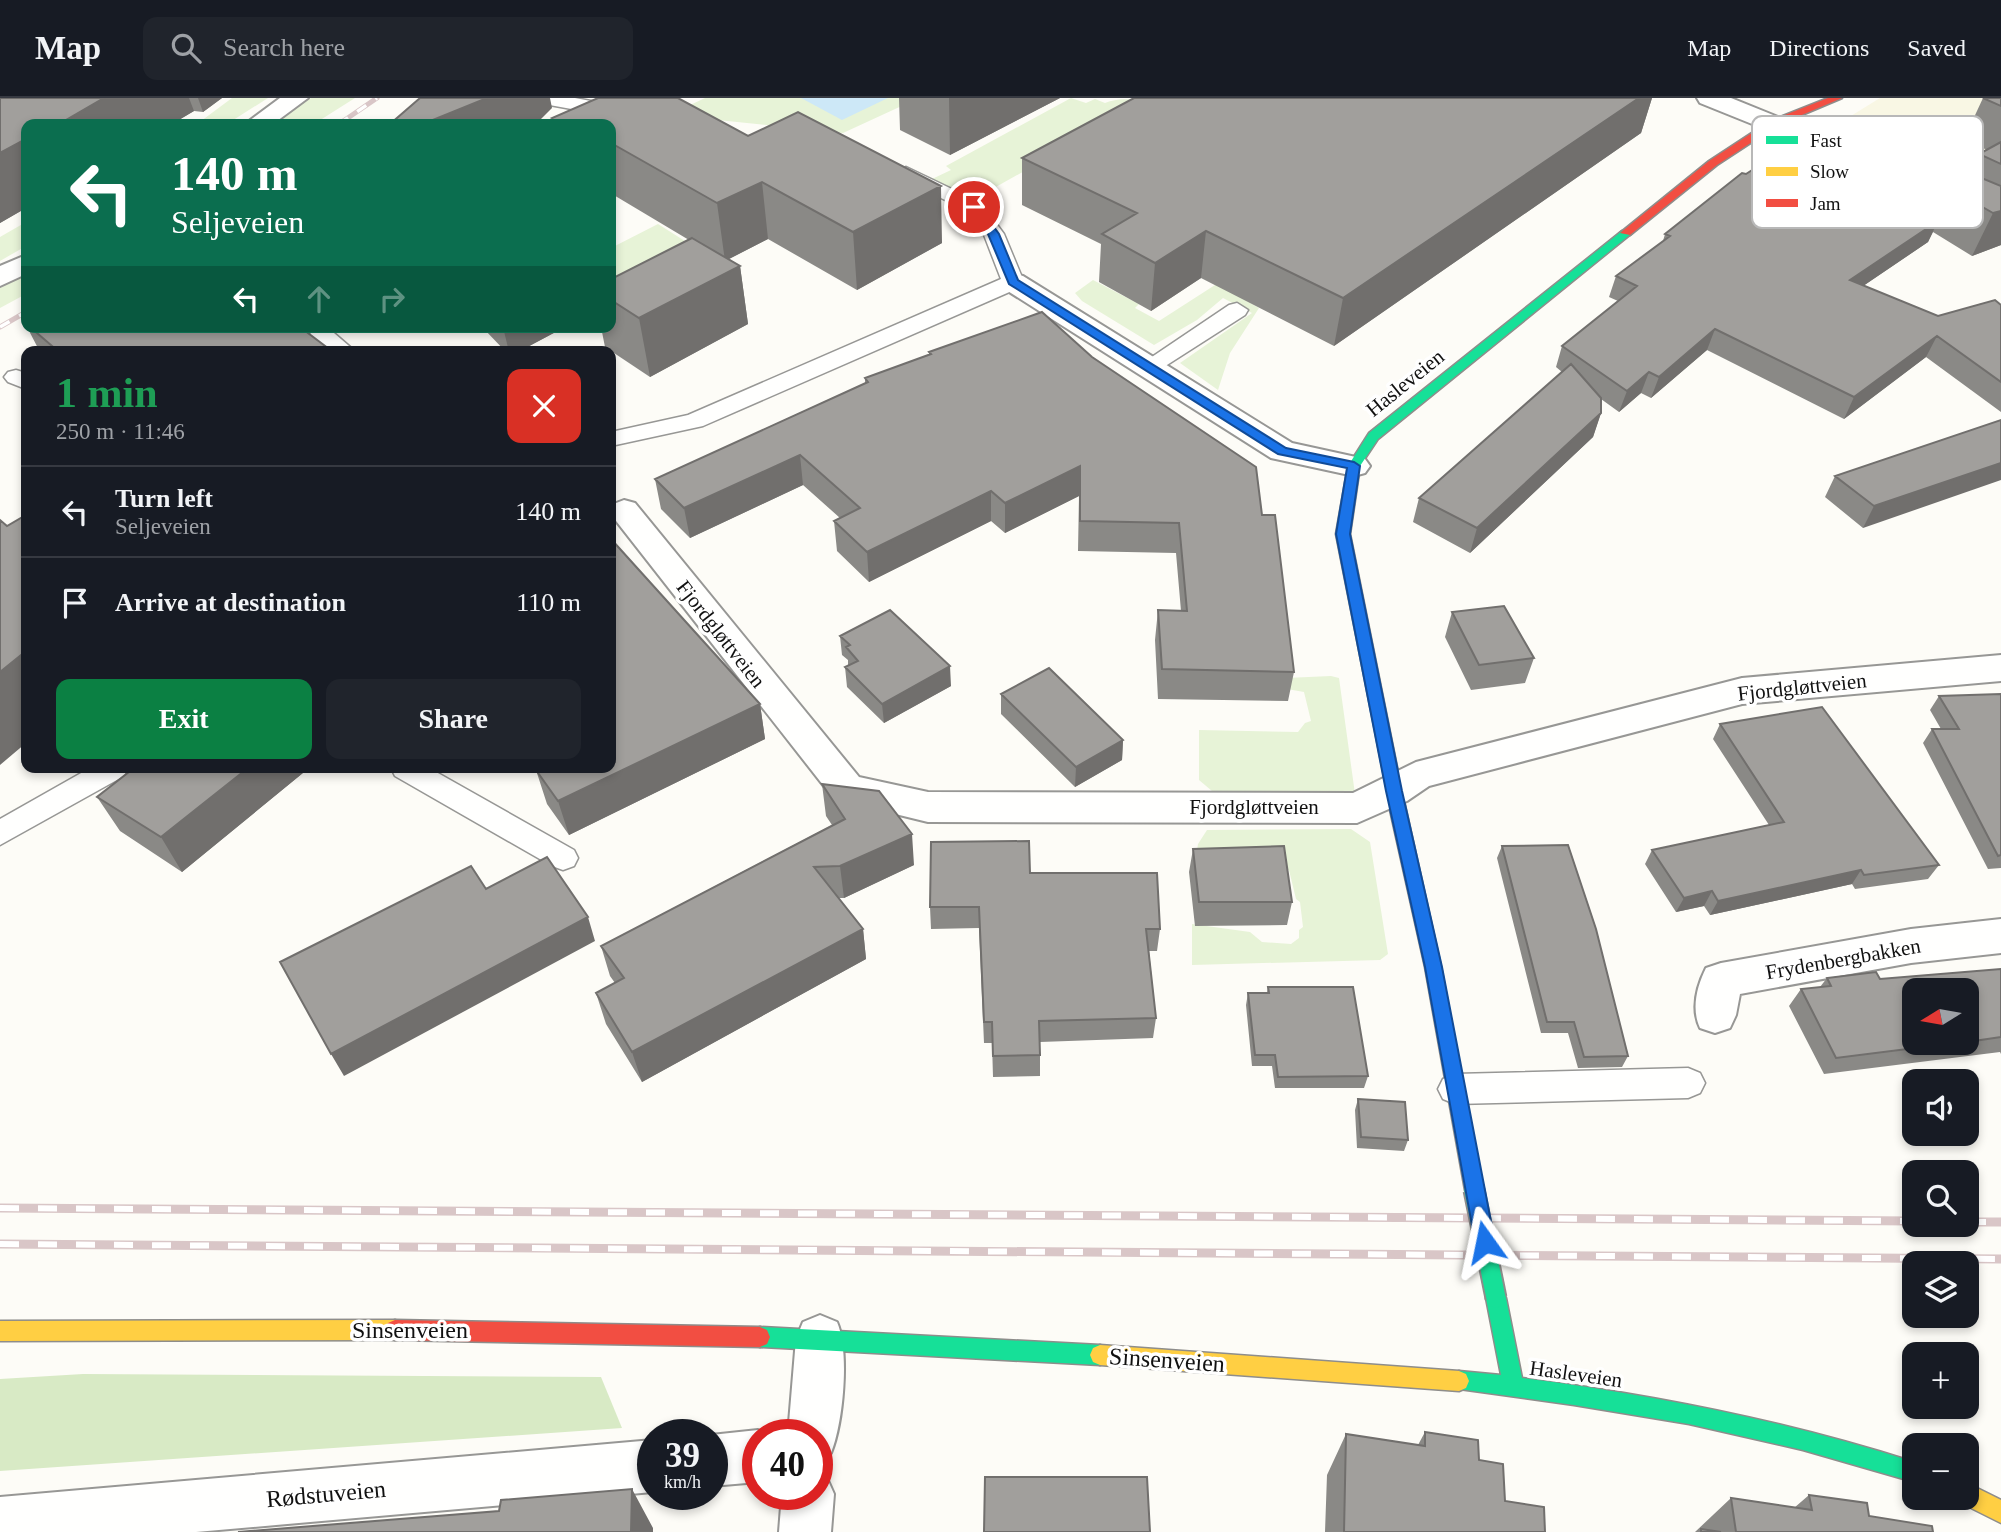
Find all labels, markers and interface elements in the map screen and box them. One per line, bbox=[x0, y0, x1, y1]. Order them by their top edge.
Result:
search box bbox=[143, 17, 633, 80]
icon: search bbox=[167, 29, 205, 67]
text: Map bbox=[35, 30, 101, 66]
text: Search here bbox=[223, 33, 345, 62]
text: Map bbox=[1687, 35, 1731, 61]
text: Directions bbox=[1769, 35, 1869, 61]
text: Saved bbox=[1907, 35, 1966, 61]
legend bbox=[1752, 116, 1983, 228]
text: Fast bbox=[1810, 130, 1842, 151]
text: 140 m bbox=[171, 146, 298, 201]
icon: left bbox=[56, 147, 147, 238]
text: Slow bbox=[1810, 161, 1849, 182]
pin bbox=[944, 177, 1004, 237]
icon: arrive bbox=[955, 188, 993, 226]
text: Jam bbox=[1810, 193, 1841, 214]
text: Seljeveien bbox=[171, 204, 304, 240]
icon: left bbox=[227, 280, 265, 318]
icon: ahead bbox=[300, 280, 338, 318]
icon: right bbox=[373, 280, 411, 318]
street label: Hasleveien bbox=[1361, 344, 1449, 422]
button: close bbox=[507, 369, 581, 443]
text: 1 min bbox=[56, 370, 158, 416]
text: 250 m · 11:46 bbox=[56, 419, 185, 444]
text: Turn left bbox=[115, 484, 213, 513]
icon: left bbox=[56, 493, 94, 531]
text: 140 m bbox=[515, 497, 581, 526]
text: Seljeveien bbox=[115, 514, 211, 539]
street label: Fjordgløttveien bbox=[672, 576, 771, 693]
icon: arrive bbox=[56, 584, 94, 622]
text: Arrive at destination bbox=[115, 588, 346, 617]
text: 110 m bbox=[516, 588, 581, 617]
street label: Fjordgløttveien bbox=[1736, 668, 1868, 706]
button: Exit bbox=[56, 679, 312, 759]
button: Share bbox=[326, 679, 581, 759]
street label: Fjordgløttveien bbox=[1189, 795, 1319, 819]
street label: Frydenbergbakken bbox=[1764, 933, 1923, 984]
north arrow bbox=[1902, 978, 1979, 1055]
map controls bbox=[1902, 978, 1979, 1510]
button: sound bbox=[1902, 1069, 1979, 1146]
button: search bbox=[1902, 1160, 1979, 1237]
position arrow bbox=[1448, 1205, 1522, 1279]
button: layers bbox=[1902, 1251, 1979, 1328]
street label: Sinsenveien bbox=[352, 1317, 468, 1343]
button: + bbox=[1902, 1342, 1979, 1419]
street label: Sinsenveien bbox=[1108, 1343, 1226, 1377]
street label: Hasleveien bbox=[1528, 1356, 1624, 1392]
speed limit sign: 40 bbox=[742, 1419, 833, 1510]
button: − bbox=[1902, 1433, 1979, 1510]
text: 39 bbox=[665, 1436, 700, 1475]
text: km/h bbox=[664, 1472, 701, 1492]
street label: Rødstuveien bbox=[265, 1476, 387, 1512]

